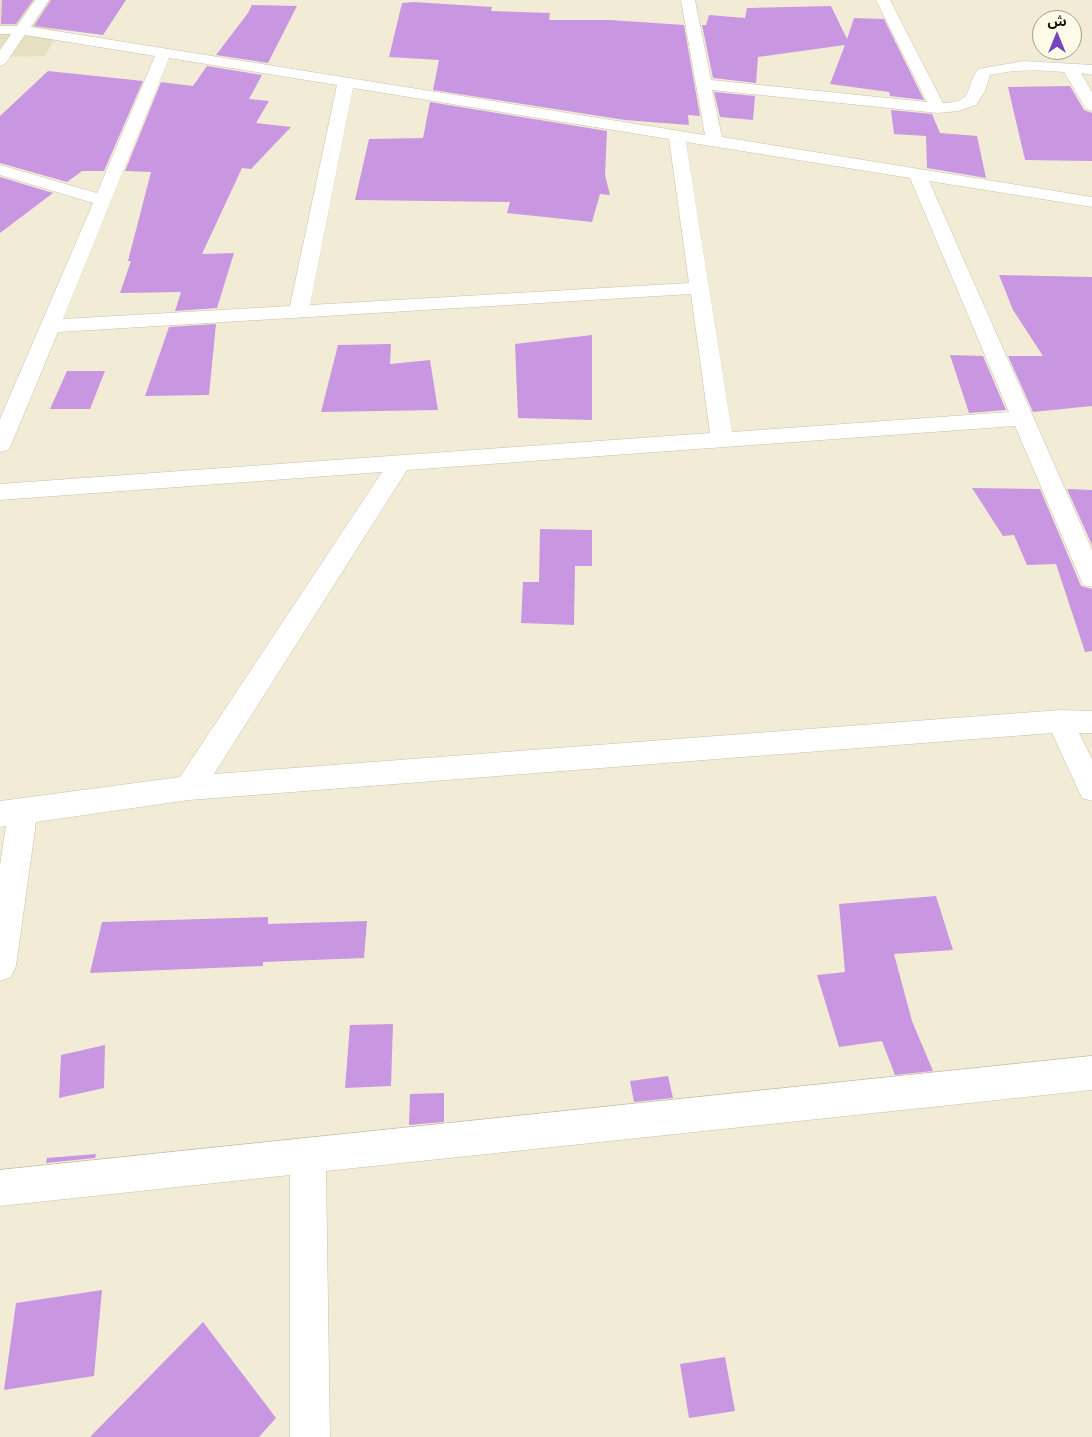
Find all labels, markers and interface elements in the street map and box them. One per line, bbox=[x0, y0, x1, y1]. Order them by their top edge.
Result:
north arrow bbox=[1032, 10, 1082, 60]
text: ش bbox=[1047, 11, 1067, 30]

